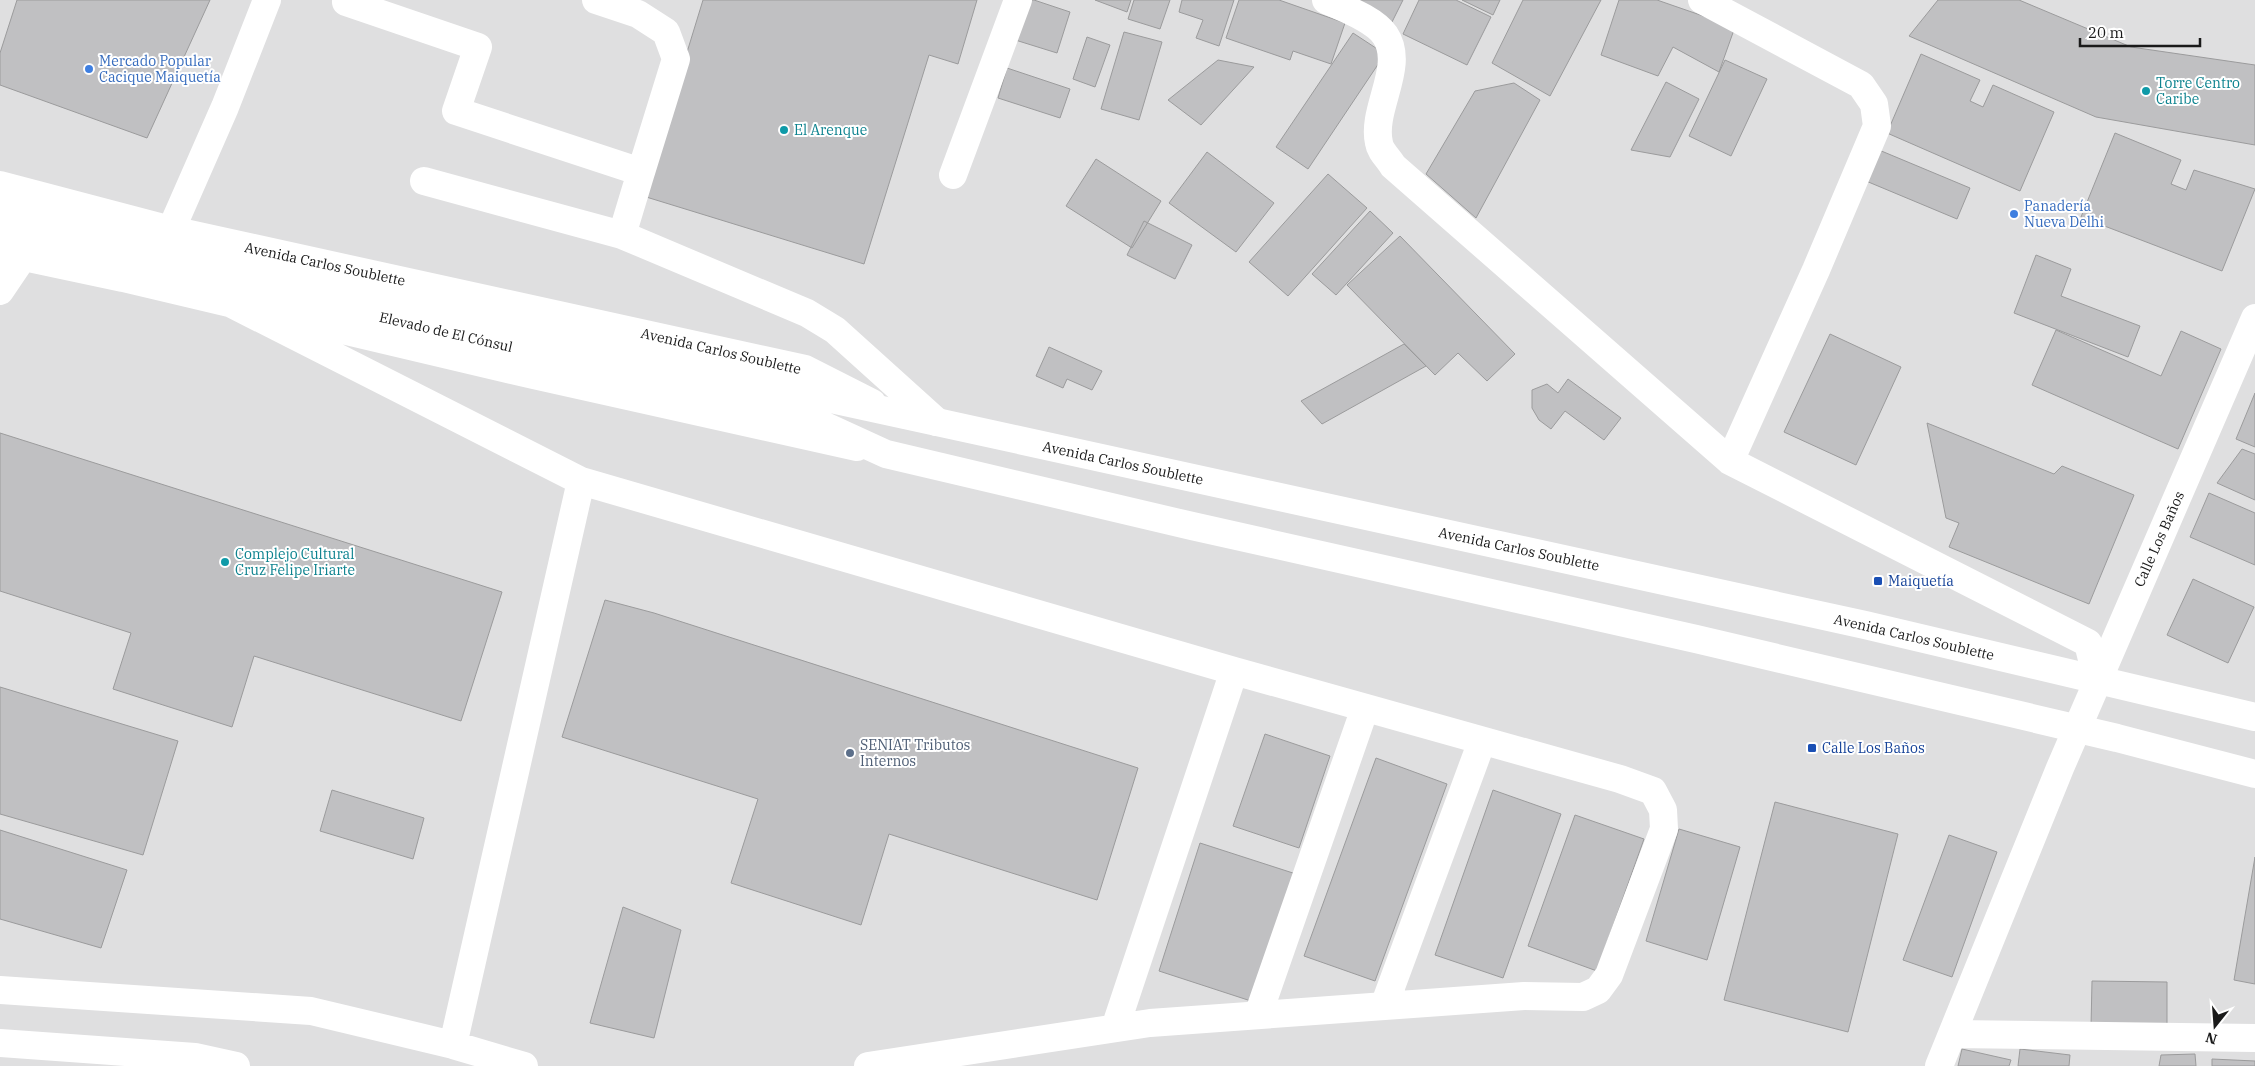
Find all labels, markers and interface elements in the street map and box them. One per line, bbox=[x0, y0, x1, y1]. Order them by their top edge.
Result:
scale bar bbox=[2080, 15, 2200, 47]
text: 20 m bbox=[2088, 23, 2124, 42]
place label: Mercado Popular Cacique Maiquetía bbox=[99, 52, 221, 86]
marker: Mercado Popular Cacique Maiquetía bbox=[83, 63, 95, 75]
place label: Torre Centro Caribe bbox=[2156, 74, 2240, 108]
marker: Torre Centro Caribe bbox=[2140, 85, 2152, 97]
place label: El Arenque bbox=[794, 121, 867, 139]
marker: El Arenque bbox=[778, 124, 790, 136]
place label: Panadería Nueva Delhi bbox=[2024, 197, 2104, 231]
marker: Panadería Nueva Delhi bbox=[2008, 208, 2020, 220]
street label: Avenida Carlos Soublette bbox=[243, 238, 407, 290]
street label: Elevado de El Cónsul bbox=[377, 308, 515, 356]
street label: Avenida Carlos Soublette bbox=[639, 324, 803, 378]
street label: Avenida Carlos Soublette bbox=[1041, 437, 1205, 489]
street label: Calle Los Baños bbox=[2130, 488, 2188, 590]
street label: Avenida Carlos Soublette bbox=[1437, 523, 1601, 575]
place label: Complejo Cultural Cruz Felipe Iriarte bbox=[235, 545, 355, 579]
marker: Complejo Cultural Cruz Felipe Iriarte bbox=[219, 556, 231, 568]
place label: Maiquetía bbox=[1888, 572, 1954, 590]
marker: Maiquetía bbox=[1872, 575, 1884, 587]
street label: Avenida Carlos Soublette bbox=[1832, 610, 1996, 664]
place label: SENIAT Tributos Internos bbox=[860, 736, 971, 770]
place label: Calle Los Baños bbox=[1822, 739, 1925, 757]
marker: Calle Los Baños bbox=[1806, 742, 1818, 754]
marker: SENIAT Tributos Internos bbox=[844, 747, 856, 759]
north arrow bbox=[2190, 1001, 2240, 1051]
text: N bbox=[2203, 1028, 2219, 1049]

